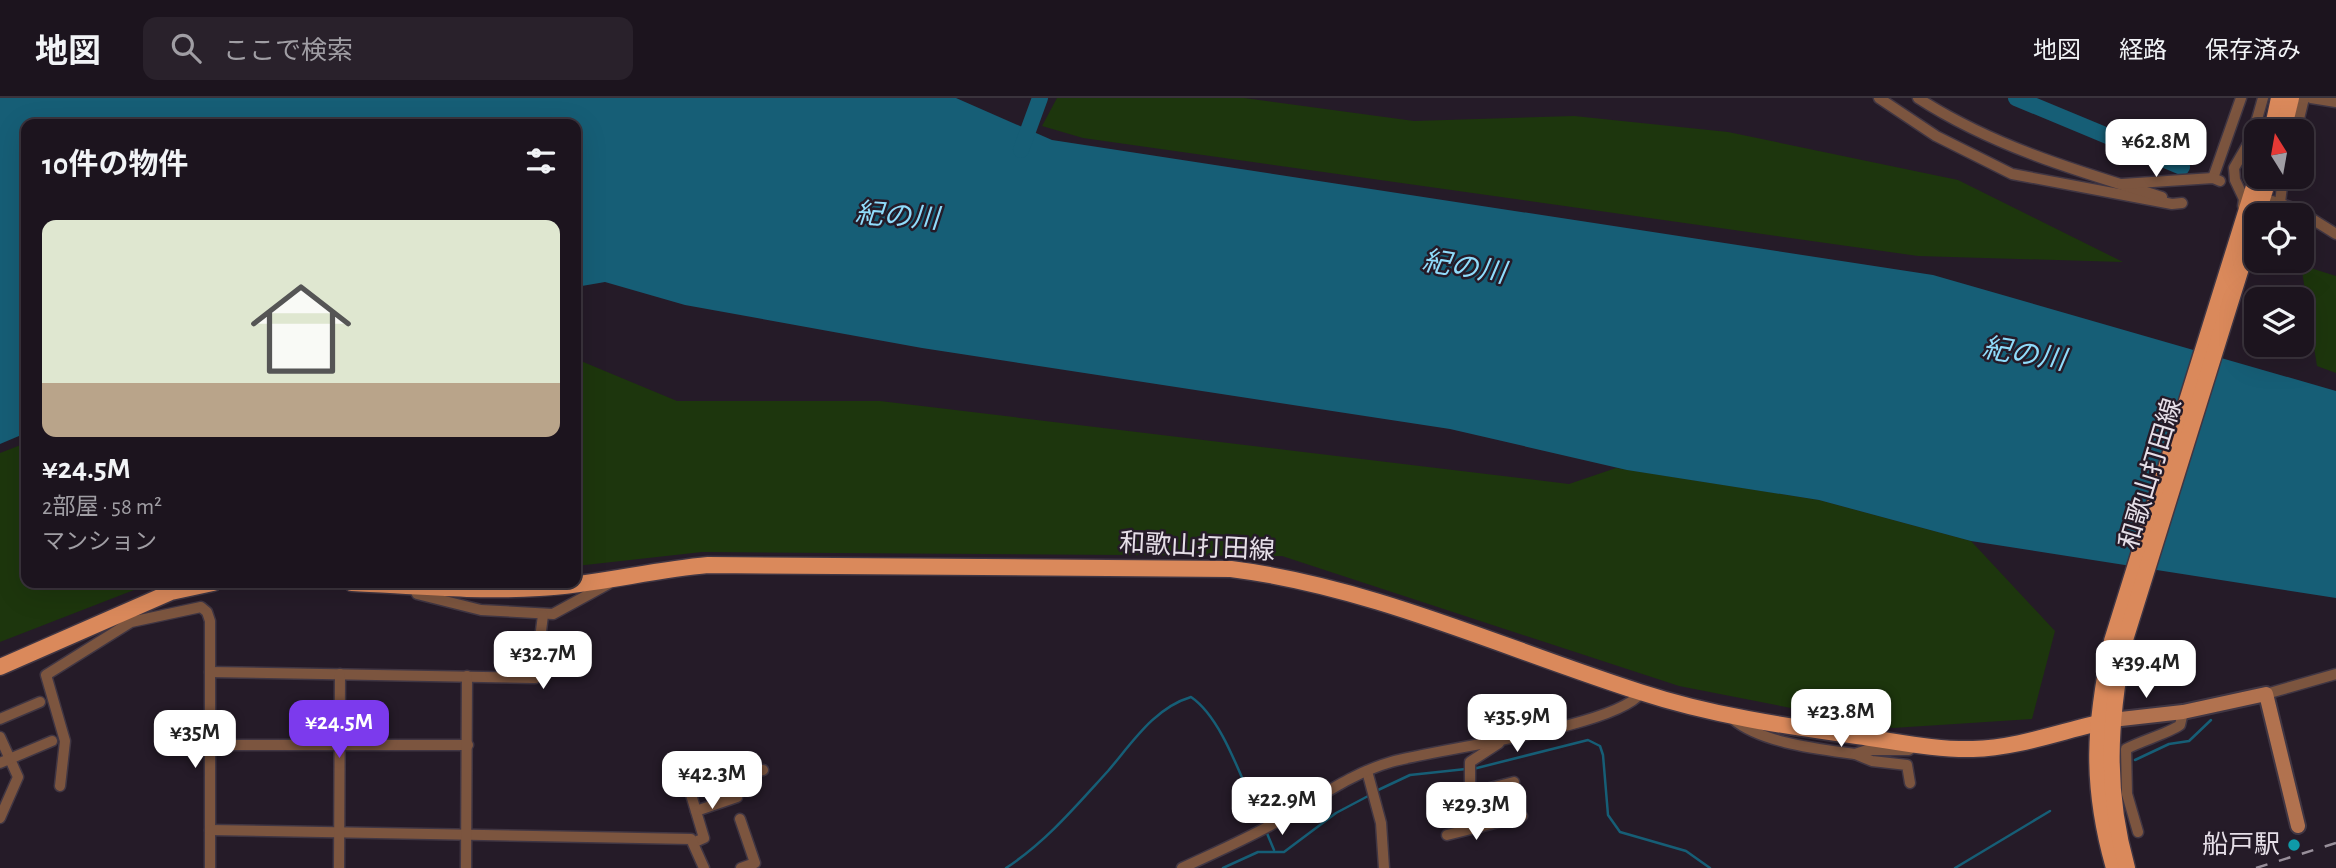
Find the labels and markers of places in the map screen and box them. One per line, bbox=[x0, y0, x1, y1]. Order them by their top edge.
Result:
pin: ¥62.8M bbox=[2099, 120, 2213, 179]
pin: ¥32.7M bbox=[486, 632, 600, 691]
pin: ¥39.4M bbox=[2089, 640, 2203, 700]
pin: ¥23.8M bbox=[1784, 690, 1898, 749]
pin: ¥35.9M bbox=[1460, 694, 1574, 754]
pin: ¥24.5M bbox=[282, 700, 396, 760]
pin: ¥35M bbox=[154, 710, 236, 770]
pin: ¥42.3M bbox=[655, 752, 769, 811]
pin: ¥22.9M bbox=[1225, 778, 1339, 837]
pin: ¥29.3M bbox=[1419, 782, 1533, 842]
place label: 船戸駅 bbox=[2202, 831, 2280, 858]
marker: 船戸駅 bbox=[2286, 837, 2302, 853]

